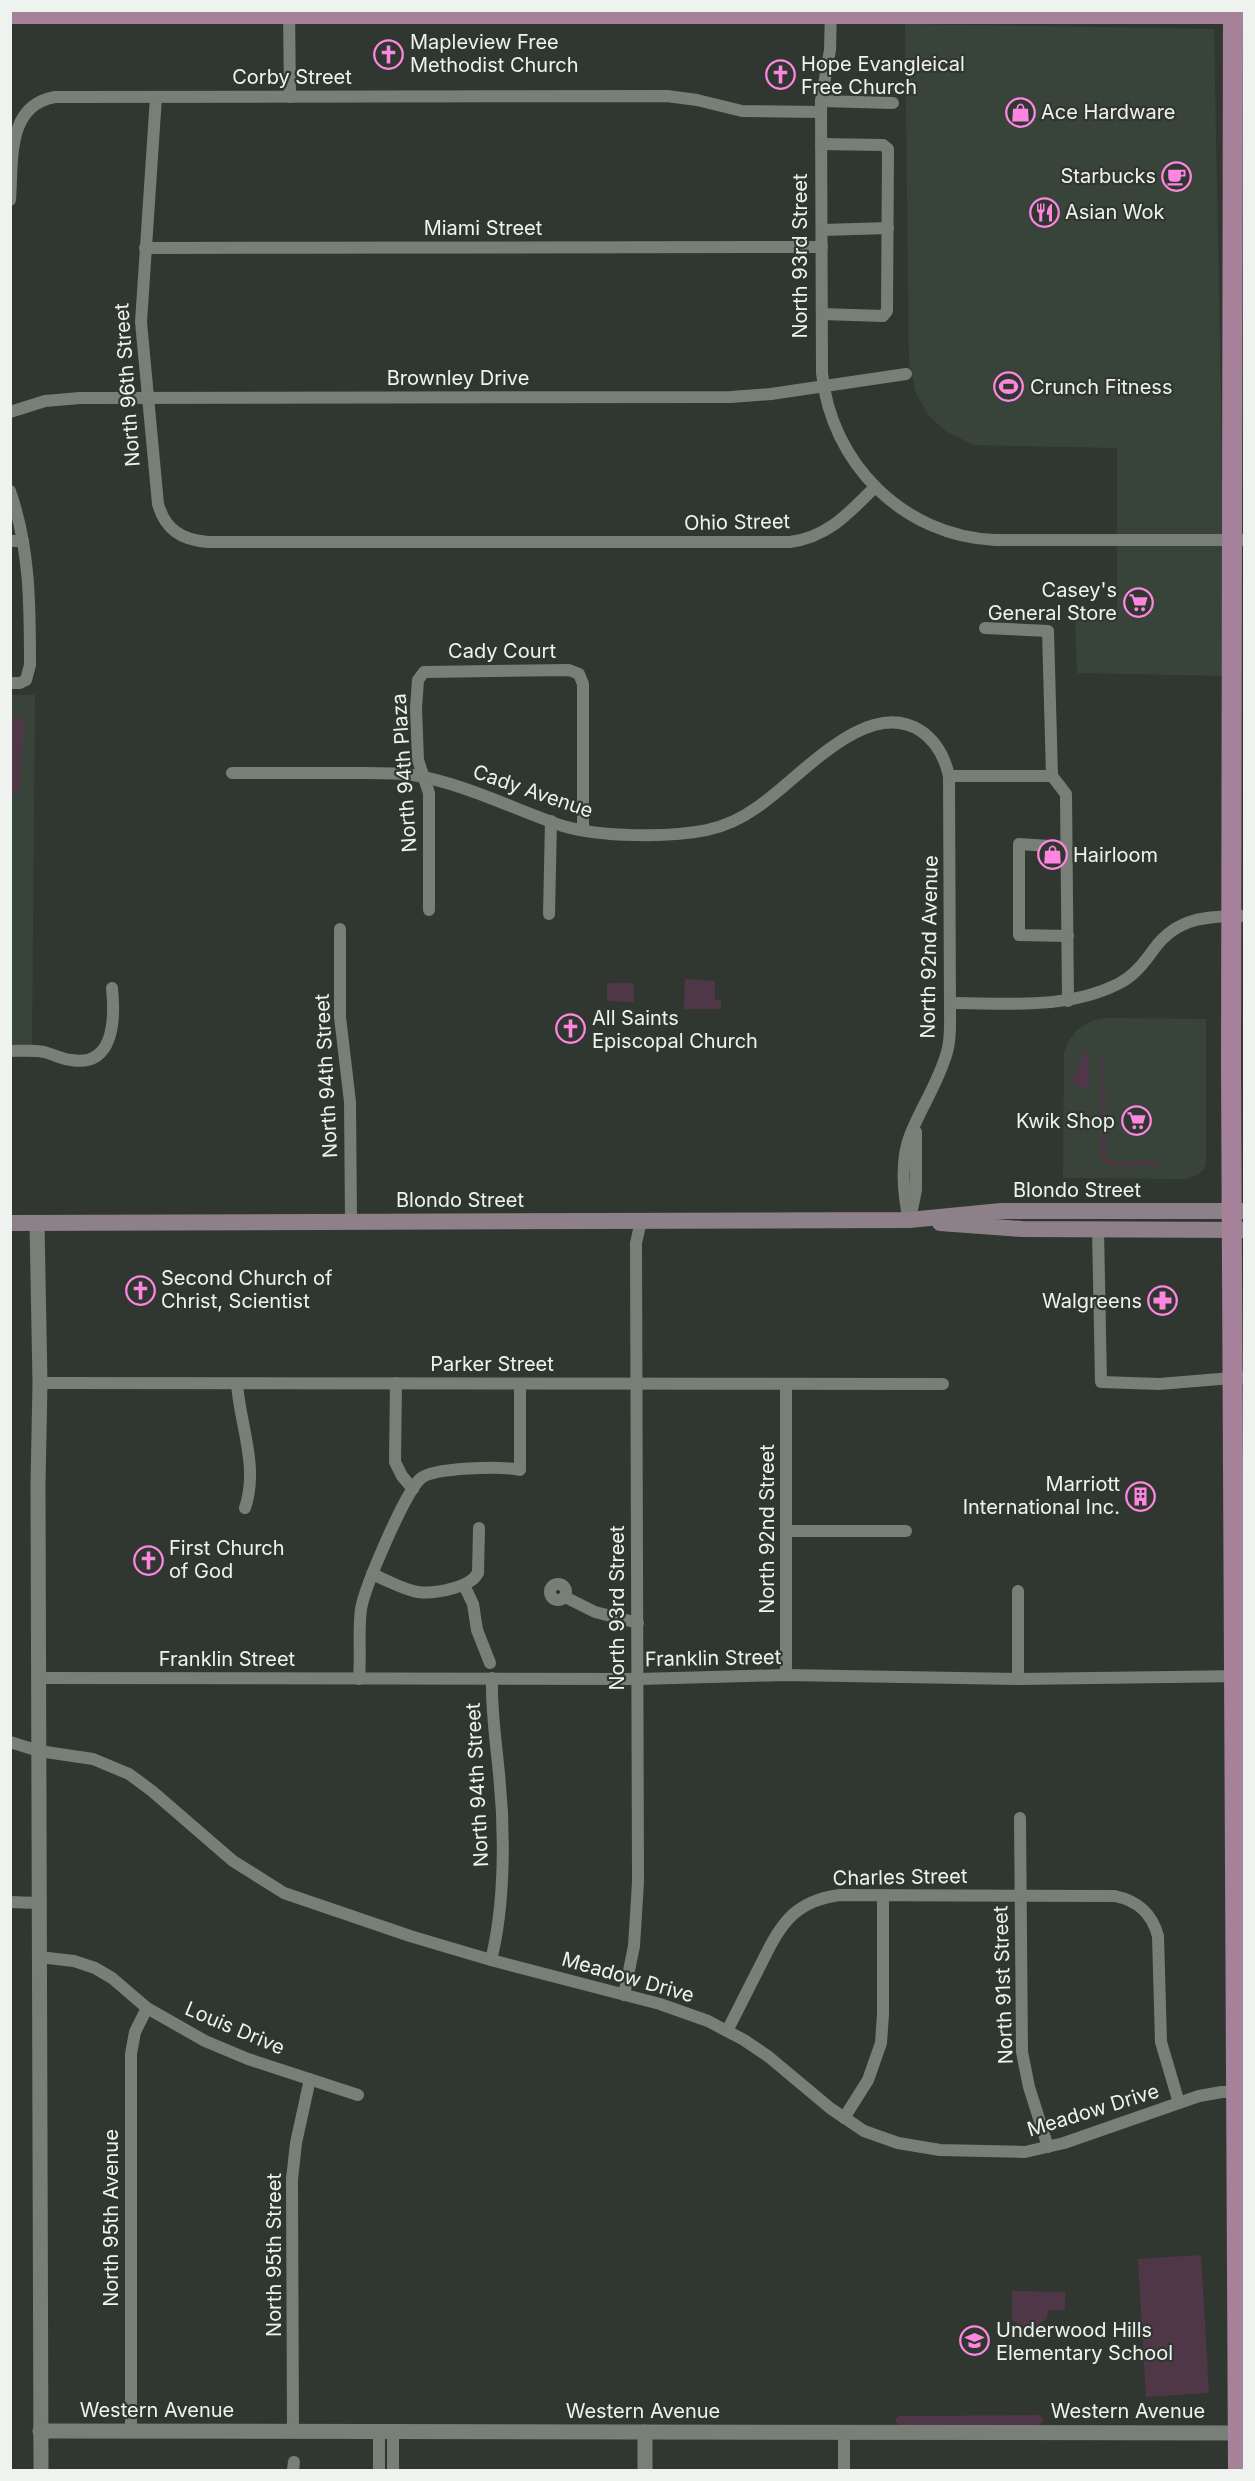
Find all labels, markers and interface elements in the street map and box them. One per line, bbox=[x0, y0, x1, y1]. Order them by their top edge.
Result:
place label: Mapleview Free Methodist Church bbox=[410, 30, 579, 77]
church icon: Mapleview Free Methodist Church bbox=[373, 38, 405, 70]
place label: Hope Evangleical Free Church bbox=[801, 52, 965, 99]
church icon: Hope Evangleical Free Church bbox=[764, 59, 796, 91]
street label: Corby Street bbox=[232, 65, 352, 89]
shop icon: Ace Hardware bbox=[1004, 96, 1036, 128]
place label: Ace Hardware bbox=[1041, 100, 1176, 124]
cafe icon: Starbucks bbox=[1161, 160, 1193, 192]
place label: Starbucks bbox=[1060, 164, 1156, 188]
street label: North 93rd Street bbox=[788, 173, 812, 339]
restaurant icon: Asian Wok bbox=[1028, 196, 1060, 228]
place label: Asian Wok bbox=[1065, 200, 1165, 224]
street label: Miami Street bbox=[424, 216, 543, 240]
street label: North 96th Street bbox=[109, 302, 145, 468]
street label: Brownley Drive bbox=[387, 366, 529, 390]
sports icon: Crunch Fitness bbox=[993, 371, 1025, 403]
place label: Crunch Fitness bbox=[1030, 375, 1172, 399]
street label: Ohio Street bbox=[684, 509, 791, 535]
place label: Casey's General Store bbox=[988, 578, 1117, 625]
supermarket icon: Casey's General Store bbox=[1122, 586, 1154, 618]
street label: Cady Court bbox=[448, 639, 556, 663]
street label: North 94th Plaza bbox=[386, 693, 422, 853]
street label: Cady Avenue bbox=[470, 759, 596, 823]
shop icon: Hairloom bbox=[1036, 839, 1068, 871]
place label: Hairloom bbox=[1073, 843, 1158, 867]
street label: North 92nd Avenue bbox=[915, 855, 943, 1039]
street label: North 94th Street bbox=[310, 993, 342, 1159]
place label: All Saints Episcopal Church bbox=[592, 1006, 758, 1053]
church icon: All Saints Episcopal Church bbox=[555, 1013, 587, 1045]
supermarket icon: Kwik Shop bbox=[1120, 1105, 1152, 1137]
place label: Kwik Shop bbox=[1016, 1109, 1115, 1133]
street label: Blondo Street bbox=[1013, 1178, 1141, 1202]
street label: Blondo Street bbox=[396, 1188, 524, 1212]
place label: Second Church of Christ, Scientist bbox=[161, 1266, 333, 1313]
church icon: Second Church of Christ, Scientist bbox=[124, 1274, 156, 1306]
pharmacy icon: Walgreens bbox=[1147, 1285, 1179, 1317]
place label: Walgreens bbox=[1042, 1289, 1142, 1313]
street label: Parker Street bbox=[430, 1352, 554, 1376]
street label: North 92nd Street bbox=[755, 1444, 779, 1614]
place label: Marriott International Inc. bbox=[963, 1472, 1120, 1519]
building icon: Marriott International Inc. bbox=[1125, 1480, 1157, 1512]
street label: North 93rd Street bbox=[605, 1525, 629, 1691]
place label: First Church of God bbox=[169, 1536, 285, 1583]
church icon: First Church of God bbox=[132, 1544, 164, 1576]
street label: Franklin Street bbox=[645, 1645, 782, 1671]
street label: Franklin Street bbox=[159, 1647, 296, 1671]
street label: North 94th Street bbox=[461, 1702, 493, 1868]
street label: Charles Street bbox=[832, 1864, 968, 1890]
street label: North 91st Street bbox=[988, 1905, 1018, 2065]
street label: Meadow Drive bbox=[559, 1947, 697, 2007]
street label: Louis Drive bbox=[182, 1996, 288, 2060]
street label: Meadow Drive bbox=[1024, 2079, 1162, 2141]
street label: North 95th Avenue bbox=[99, 2129, 123, 2307]
street label: North 95th Street bbox=[262, 2173, 286, 2337]
place label: Underwood Hills Elementary School bbox=[996, 2318, 1173, 2365]
school or university icon: Underwood Hills Elementary School bbox=[959, 2325, 991, 2357]
street label: Western Avenue bbox=[80, 2398, 234, 2422]
street label: Western Avenue bbox=[566, 2399, 720, 2423]
street label: Western Avenue bbox=[1051, 2399, 1205, 2423]

